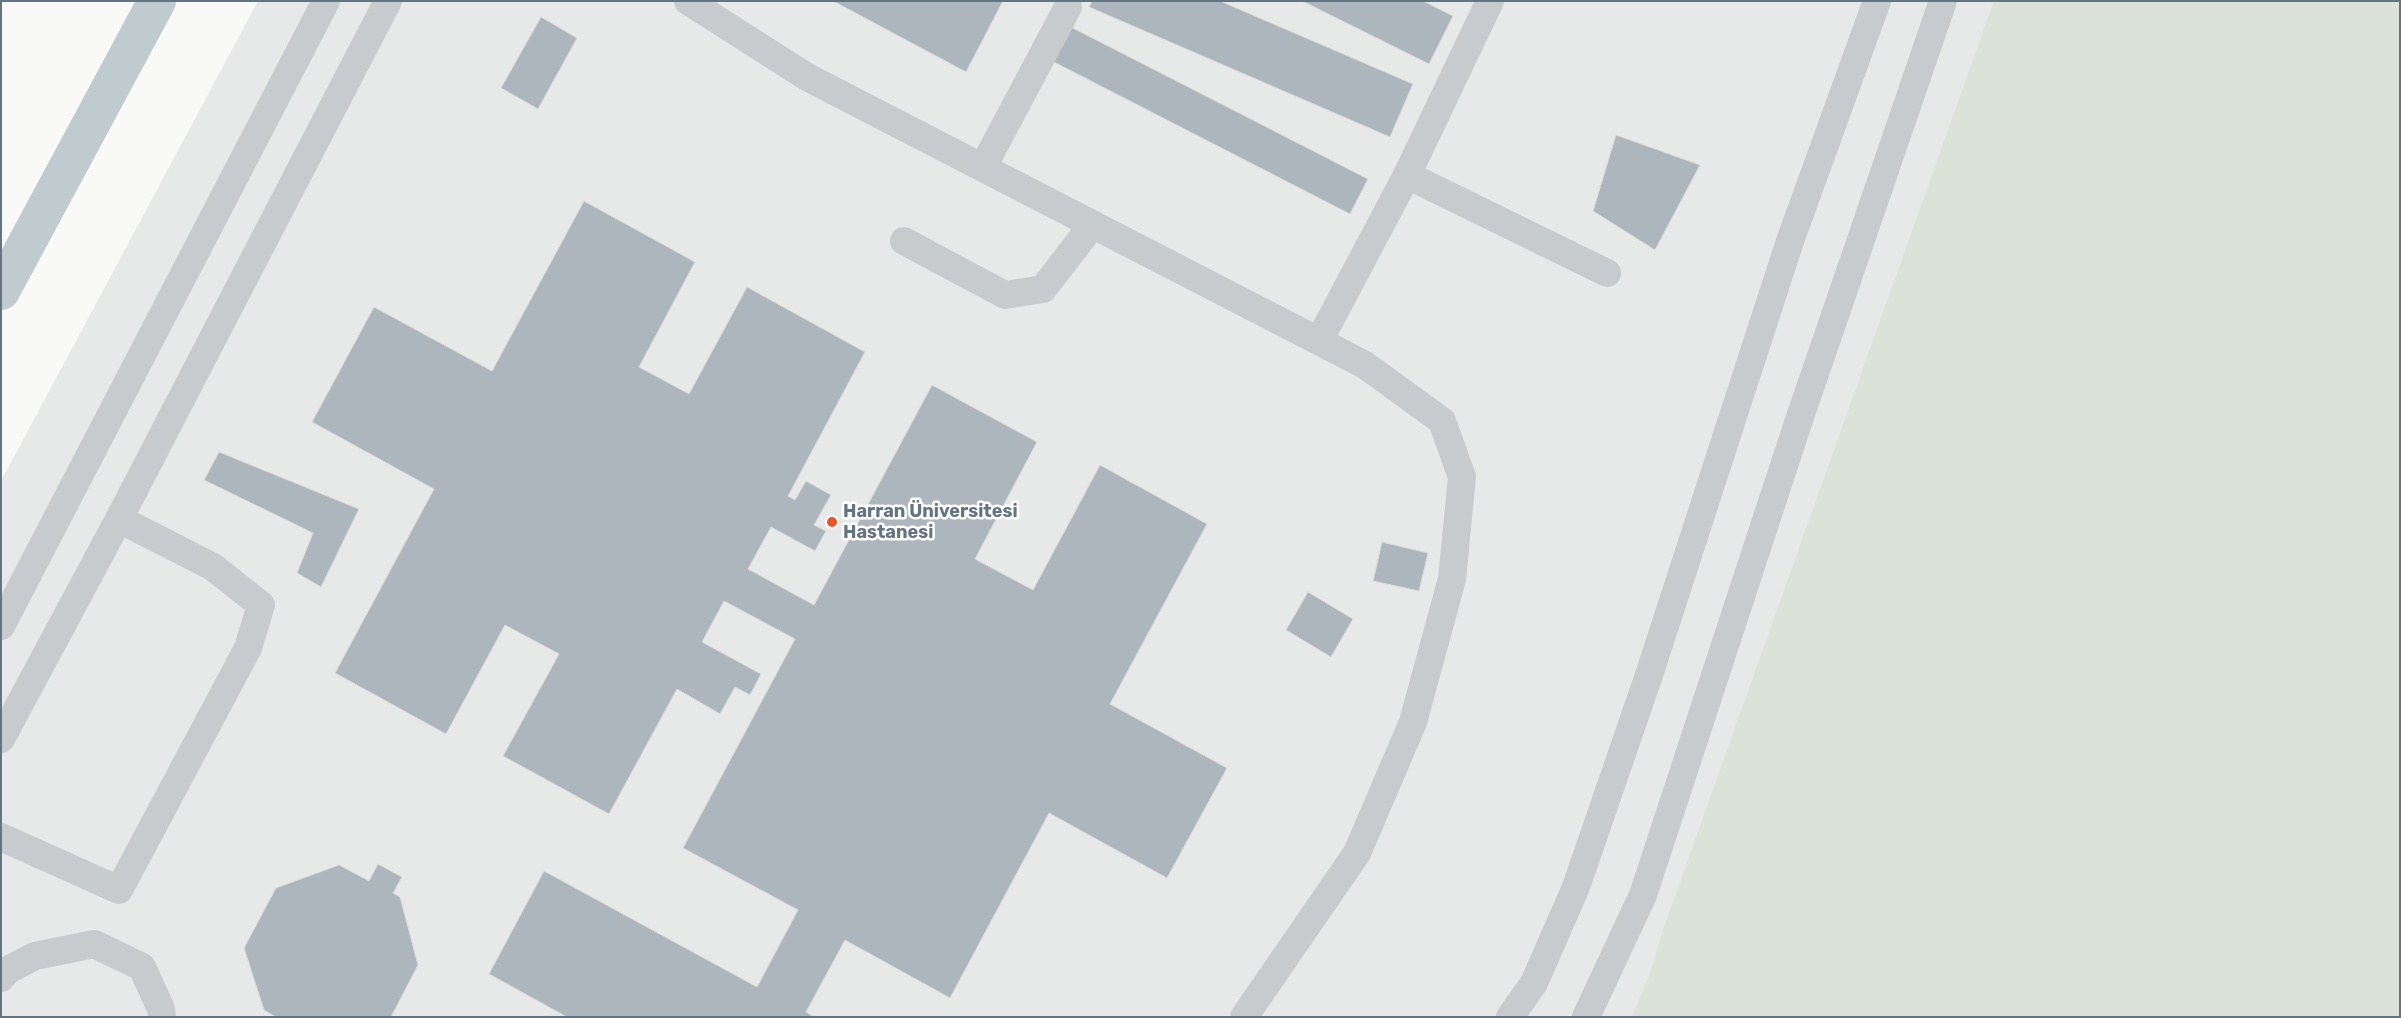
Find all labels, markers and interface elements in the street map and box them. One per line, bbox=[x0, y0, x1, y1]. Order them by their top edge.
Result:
place label: Harran Üniversitesi Hastanesi bbox=[843, 501, 1018, 544]
marker: Harran Üniversitesi Hastanesi bbox=[825, 515, 839, 529]

